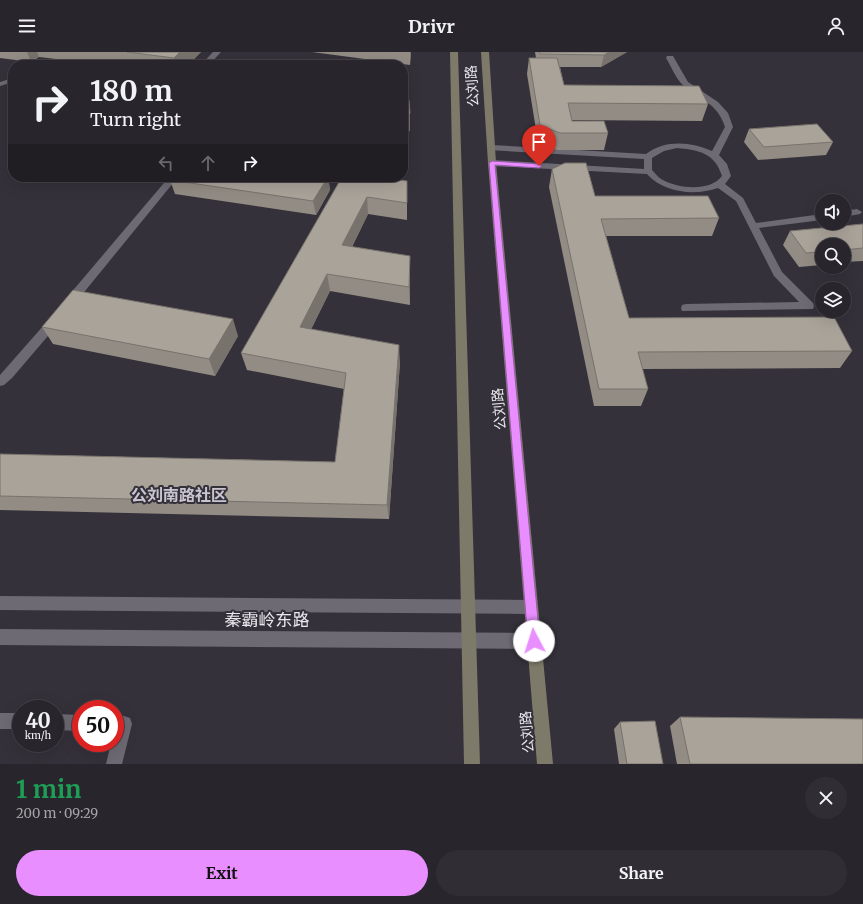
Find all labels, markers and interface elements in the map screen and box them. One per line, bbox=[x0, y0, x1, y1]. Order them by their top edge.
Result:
icon: menu bbox=[16, 15, 38, 37]
text: Drivr bbox=[408, 15, 455, 38]
icon: person bbox=[825, 15, 847, 37]
street label: 公刘路 bbox=[462, 64, 482, 108]
text: 180 m bbox=[90, 73, 173, 109]
icon: right bbox=[24, 76, 76, 128]
text: Turn right bbox=[90, 108, 181, 131]
pin bbox=[522, 125, 556, 166]
icon: arrive bbox=[528, 131, 550, 153]
icon: left bbox=[155, 152, 177, 174]
icon: ahead bbox=[197, 152, 219, 174]
icon: right bbox=[239, 152, 261, 174]
map controls bbox=[815, 194, 851, 318]
button: sound bbox=[815, 194, 851, 230]
button: search bbox=[815, 238, 851, 274]
button: layers bbox=[815, 282, 851, 318]
street label: 公刘路 bbox=[488, 387, 510, 431]
district label: 公刘南路社区 bbox=[131, 485, 227, 505]
street label: 秦霸岭东路 bbox=[225, 609, 310, 631]
position arrow bbox=[513, 620, 555, 662]
speed limit sign: 50 bbox=[72, 700, 124, 752]
text: 40 bbox=[25, 708, 51, 733]
street label: 公刘路 bbox=[516, 710, 538, 754]
text: km/h bbox=[25, 729, 51, 742]
text: 1 min bbox=[16, 774, 81, 805]
button: close bbox=[805, 777, 847, 819]
text: 200 m · 09:29 bbox=[16, 805, 98, 822]
button: Exit bbox=[16, 850, 428, 896]
button: Share bbox=[436, 850, 847, 896]

